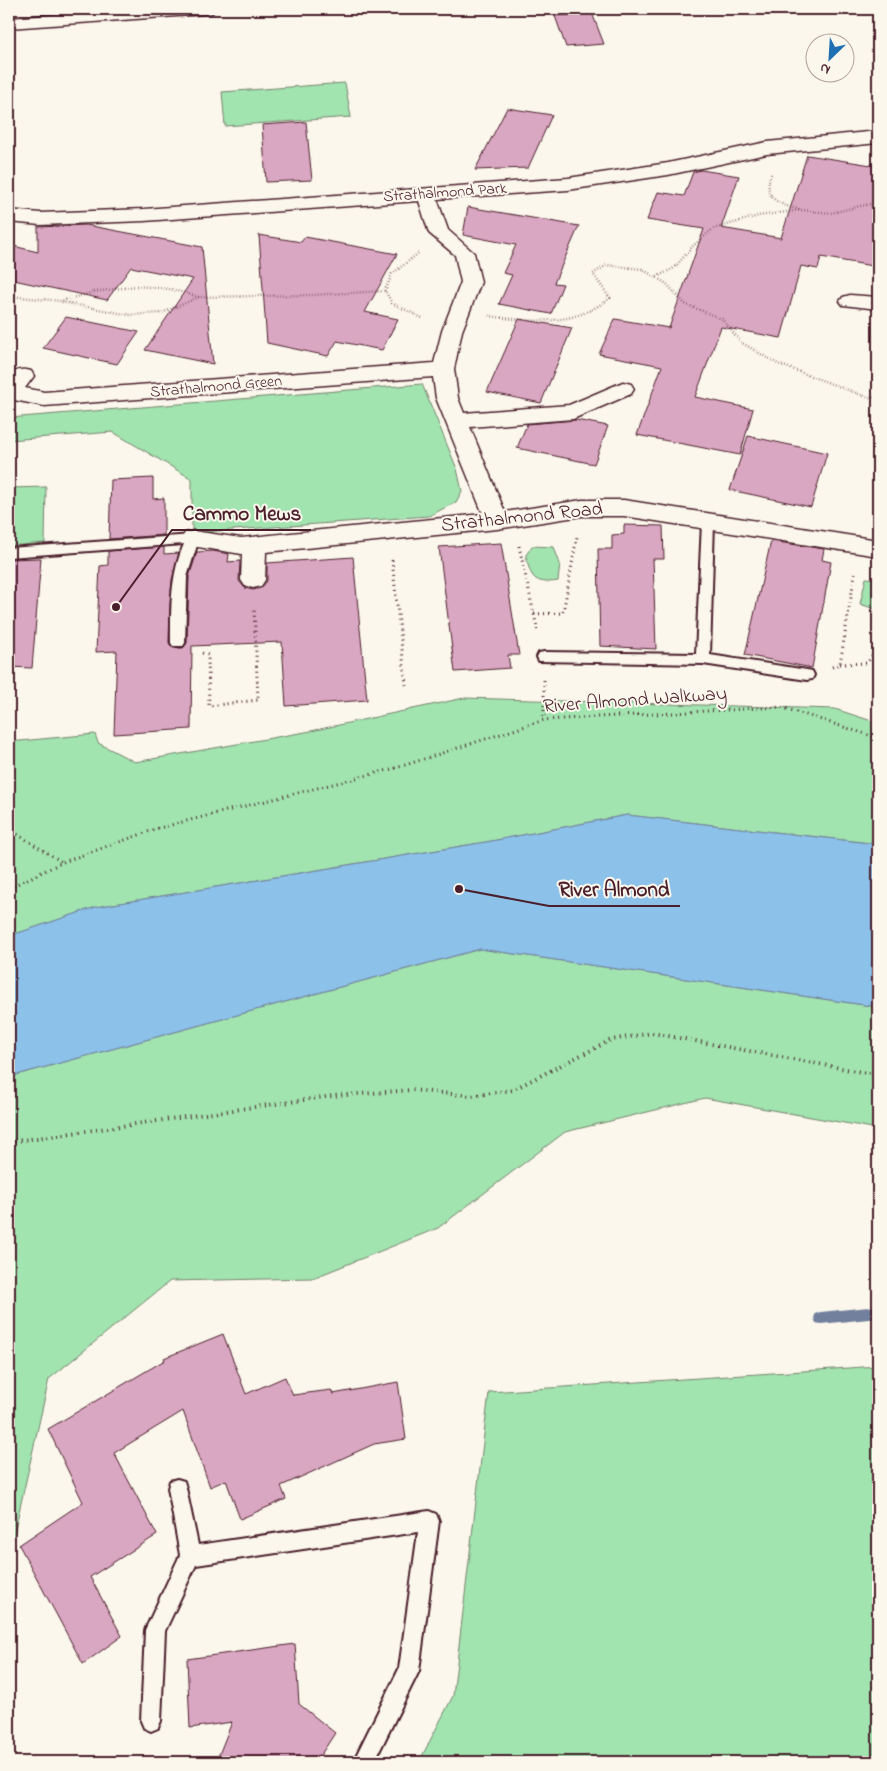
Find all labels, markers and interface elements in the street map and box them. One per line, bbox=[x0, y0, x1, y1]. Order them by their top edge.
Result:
north arrow bbox=[804, 32, 854, 82]
text: N bbox=[816, 57, 834, 80]
street label: Strathalmond Park bbox=[382, 177, 509, 209]
street label: Strathalmond Green bbox=[149, 369, 283, 405]
callout: Cammo Mews bbox=[172, 494, 311, 530]
street label: Strathalmond Road bbox=[440, 495, 604, 541]
text: Cammo Mews bbox=[183, 500, 301, 530]
street label: River Almond Walkway bbox=[542, 680, 728, 722]
callout: River Almond bbox=[549, 870, 680, 906]
text: River Almond bbox=[558, 876, 670, 906]

